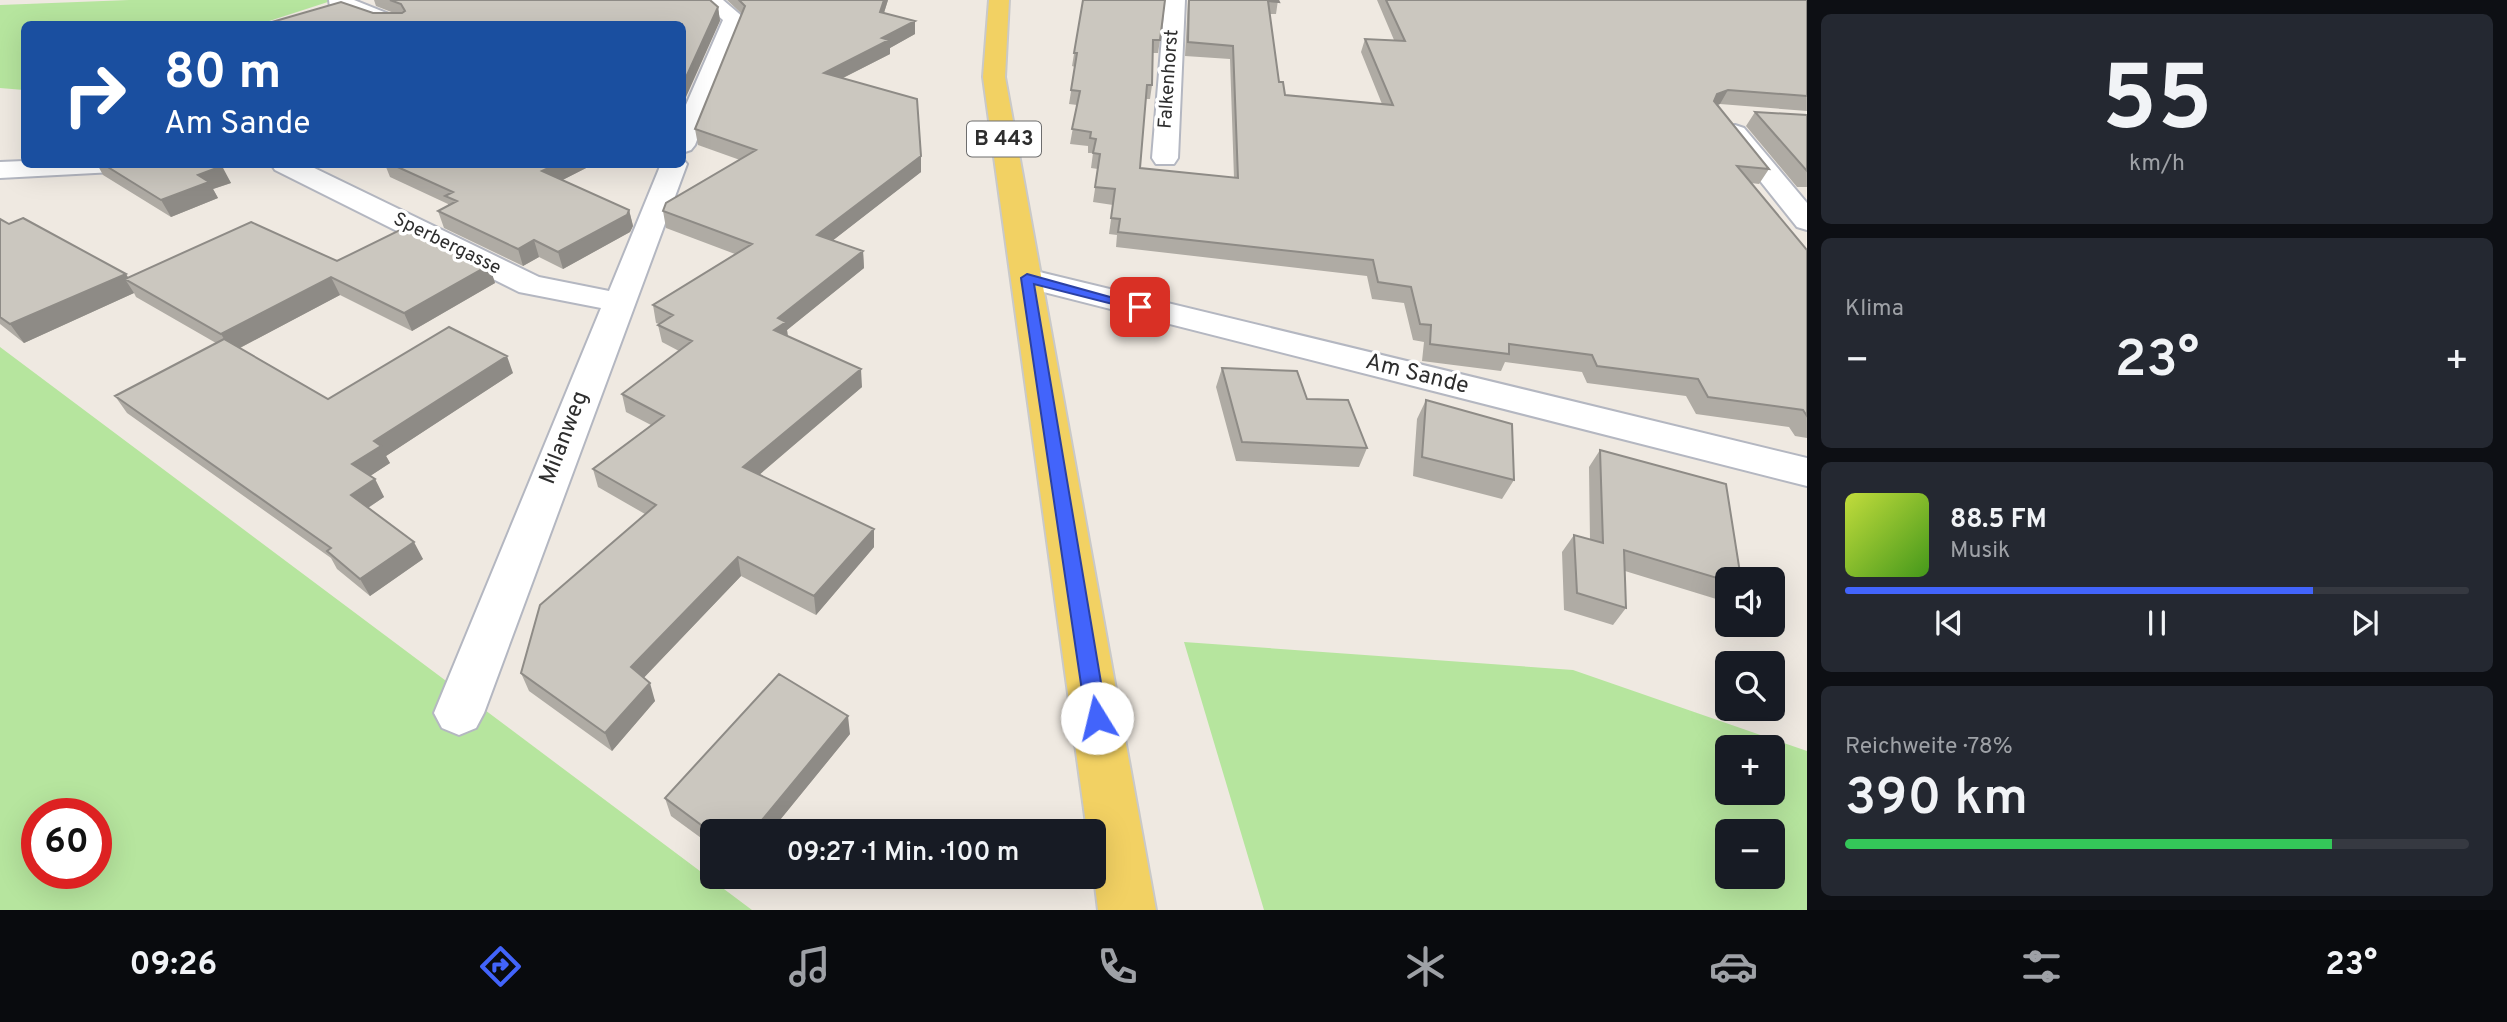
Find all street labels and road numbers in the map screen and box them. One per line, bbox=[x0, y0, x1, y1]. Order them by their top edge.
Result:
street label: Falkenhorst bbox=[1154, 29, 1184, 129]
road number: B 443 bbox=[967, 122, 1041, 156]
street label: Sperbergasse bbox=[389, 208, 505, 280]
street label: Am Sande bbox=[1362, 348, 1472, 402]
street label: Milanweg bbox=[534, 387, 596, 489]

